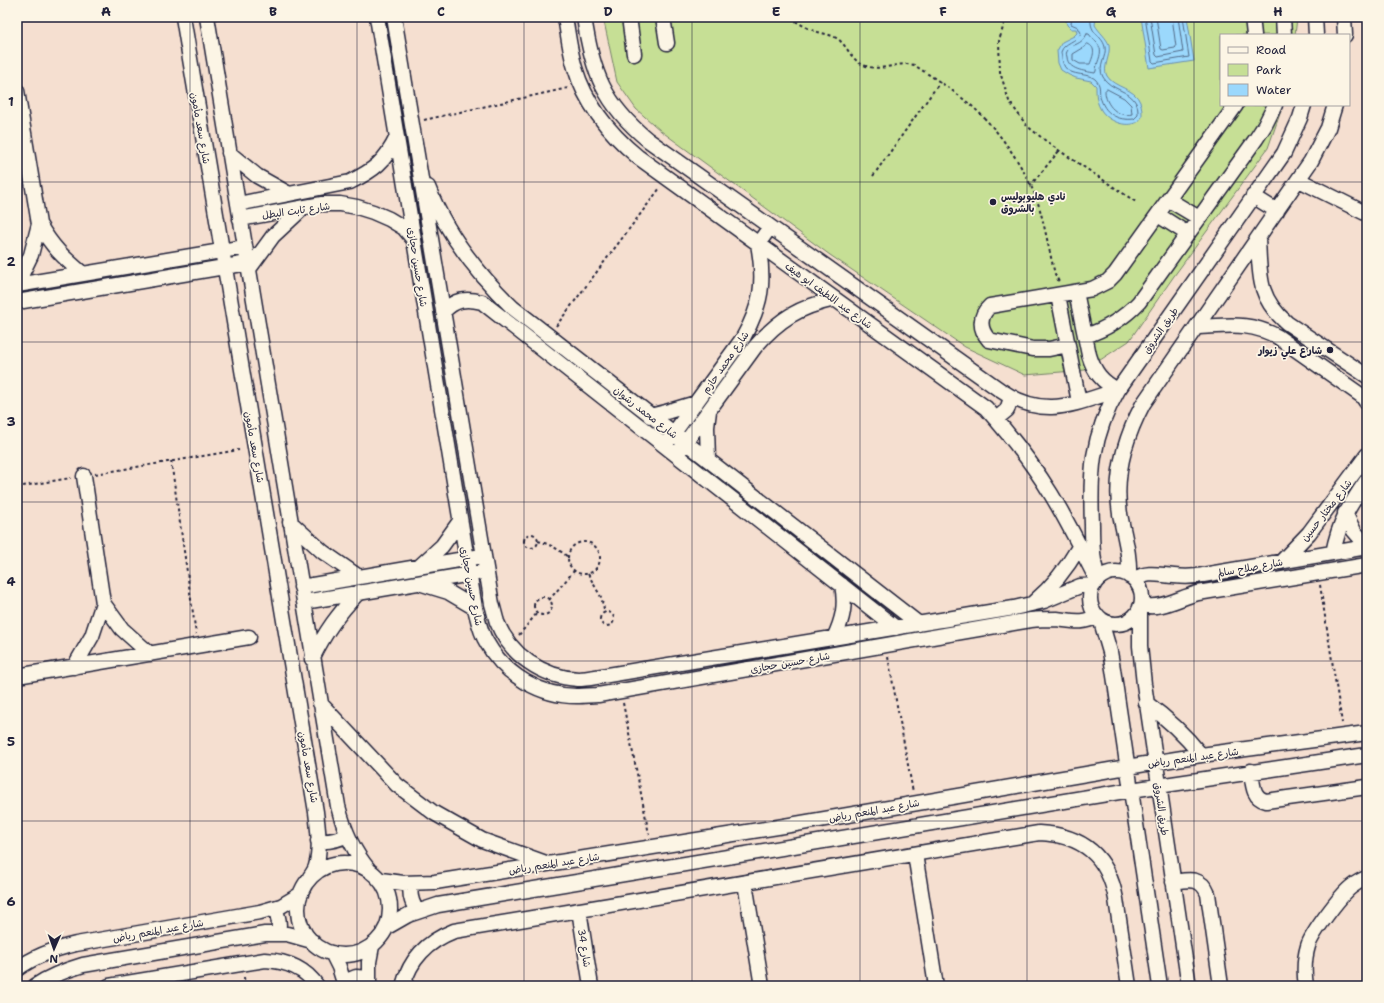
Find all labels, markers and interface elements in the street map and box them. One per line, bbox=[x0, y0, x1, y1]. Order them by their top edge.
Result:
text: A bbox=[101, 3, 111, 20]
text: B bbox=[269, 3, 277, 20]
text: C bbox=[437, 3, 445, 20]
text: D bbox=[603, 3, 613, 20]
text: E bbox=[772, 3, 781, 20]
text: F bbox=[939, 3, 947, 20]
text: G bbox=[1106, 3, 1117, 20]
text: H bbox=[1273, 3, 1283, 20]
legend bbox=[1220, 34, 1350, 106]
text: Road bbox=[1256, 42, 1287, 58]
text: Park bbox=[1256, 62, 1282, 78]
text: Water bbox=[1256, 82, 1292, 98]
street label: شارع سعد مأمون bbox=[187, 91, 213, 165]
text: 1 bbox=[8, 93, 14, 110]
place label: نادي هليوبوليس بالشروق bbox=[1001, 190, 1066, 215]
marker: نادي هليوبوليس بالشروق bbox=[988, 197, 998, 207]
street label: شارع ثابت البطل bbox=[261, 199, 331, 223]
street label: شارع حسين حجازى bbox=[404, 226, 430, 308]
text: 2 bbox=[6, 253, 16, 270]
street label: شارع عبد اللطيف ابو هيف bbox=[782, 259, 875, 332]
street label: طريق الشروق bbox=[1140, 305, 1181, 356]
street label: شارع محمد حازم bbox=[699, 328, 753, 397]
place label: شارع علي زيوار bbox=[1257, 344, 1322, 360]
marker: شارع علي زيوار bbox=[1325, 345, 1335, 355]
street label: شارع محمد رشوان bbox=[611, 383, 680, 442]
street label: شارع سعد مأمون bbox=[241, 410, 267, 484]
text: 3 bbox=[6, 413, 16, 430]
street label: شارع مختار حسين bbox=[1298, 476, 1356, 545]
street label: شارع حسين حجازى bbox=[456, 545, 486, 627]
street label: شارع صلاح سالم bbox=[1216, 555, 1284, 581]
text: 4 bbox=[6, 573, 16, 590]
street label: شارع حسين حجازى bbox=[749, 649, 831, 677]
street label: شارع سعد مأمون bbox=[295, 730, 321, 804]
text: 5 bbox=[7, 733, 15, 750]
street label: شارع عبد المنعم رياض bbox=[1147, 745, 1240, 771]
street label: طريق الشروق bbox=[1151, 782, 1172, 836]
street label: شارع عبد المنعم رياض bbox=[828, 796, 921, 826]
street label: شارع عبد المنعم رياض bbox=[508, 850, 601, 878]
text: 6 bbox=[6, 893, 16, 910]
street label: شارع عبد المنعم رياض bbox=[112, 916, 205, 946]
street label: شارع 34 bbox=[574, 928, 594, 969]
north arrow bbox=[34, 929, 74, 969]
text: N bbox=[49, 951, 58, 966]

